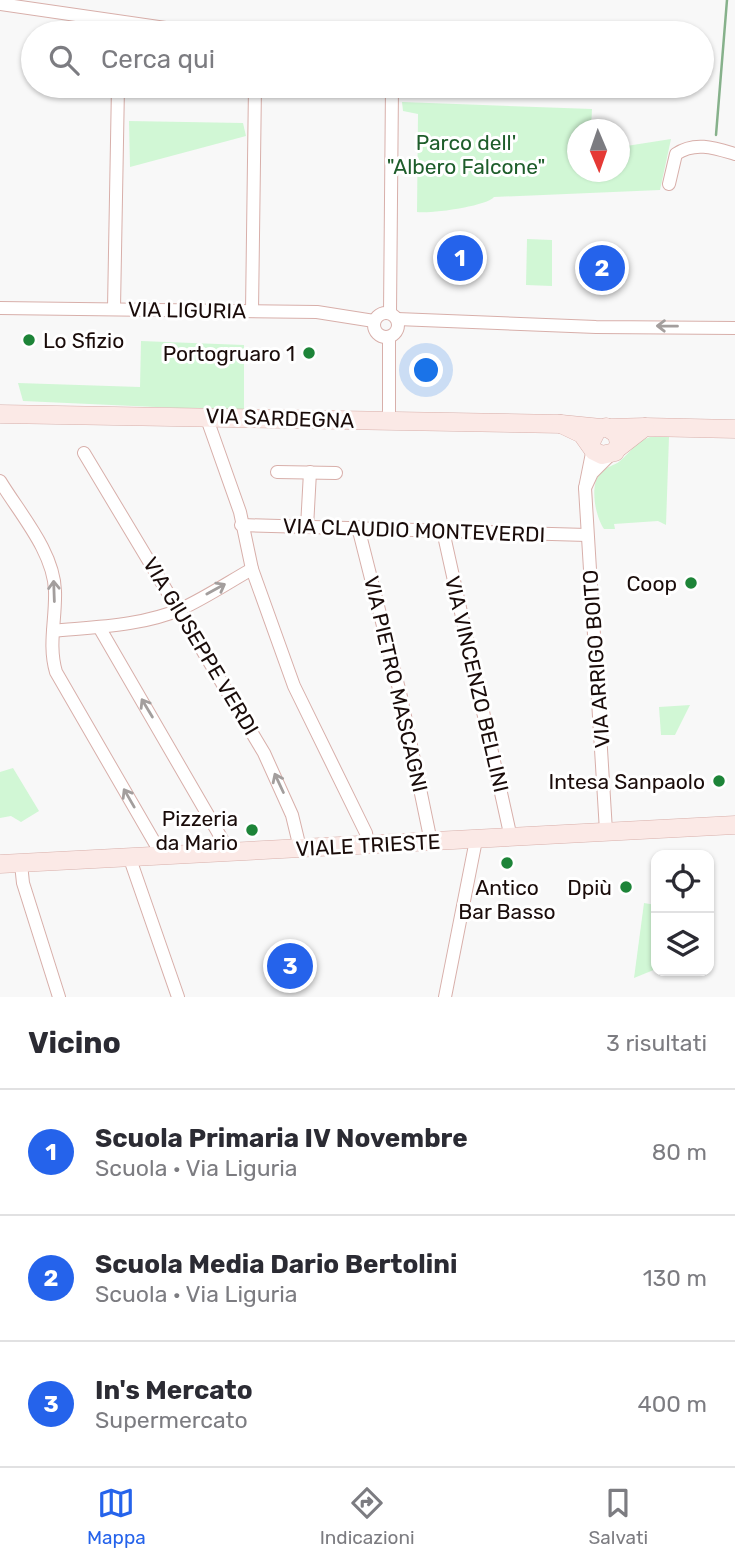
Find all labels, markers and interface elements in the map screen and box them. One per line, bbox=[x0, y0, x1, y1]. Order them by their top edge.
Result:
search box bbox=[21, 21, 714, 98]
icon: search bbox=[45, 41, 83, 79]
text: Cerca qui bbox=[101, 44, 215, 75]
north arrow bbox=[567, 119, 630, 182]
park label: Parco dell' "Albero Falcone" bbox=[387, 130, 545, 179]
pin: 1 bbox=[437, 232, 483, 284]
pin: 2 bbox=[579, 242, 625, 294]
street label: VIA LIGURIA bbox=[128, 296, 246, 324]
one-way arrow bbox=[656, 320, 679, 333]
place label: Lo Sfizio bbox=[43, 328, 124, 353]
marker: Lo Sfizio bbox=[21, 332, 37, 348]
place label: Portogruaro 1 bbox=[163, 341, 295, 366]
marker: Portogruaro 1 bbox=[301, 345, 317, 361]
your location bbox=[409, 353, 443, 387]
street label: VIA SARDEGNA bbox=[205, 403, 355, 433]
street label: VIA CLAUDIO MONTEVERDI bbox=[282, 513, 546, 547]
street label: VIA GIUSEPPE VERDI bbox=[138, 552, 264, 740]
street label: VIA ARRIGO BOITO bbox=[577, 569, 615, 749]
place label: Coop bbox=[626, 571, 677, 596]
street label: VIA PIETRO MASCAGNI bbox=[359, 573, 433, 795]
street label: VIA VINCENZO BELLINI bbox=[440, 573, 514, 795]
marker: Coop bbox=[683, 575, 699, 591]
one-way arrow bbox=[47, 580, 60, 603]
one-way arrow bbox=[205, 582, 226, 595]
one-way arrow bbox=[140, 699, 154, 719]
place label: Intesa Sanpaolo bbox=[549, 769, 705, 794]
one-way arrow bbox=[272, 773, 285, 794]
marker: Intesa Sanpaolo bbox=[711, 773, 727, 789]
one-way arrow bbox=[122, 788, 135, 809]
place label: Pizzeria da Mario bbox=[155, 806, 238, 855]
marker: Pizzeria da Mario bbox=[244, 822, 260, 838]
street label: VIALE TRIESTE bbox=[295, 829, 441, 861]
map controls bbox=[651, 850, 714, 976]
button: locate bbox=[651, 850, 714, 913]
marker: Antico Bar Basso bbox=[499, 855, 515, 871]
place label: Antico Bar Basso bbox=[458, 875, 556, 924]
place label: Dpiù bbox=[567, 875, 612, 900]
marker: Dpiù bbox=[618, 879, 634, 895]
button: layers bbox=[651, 913, 714, 976]
pin: 3 bbox=[267, 940, 313, 992]
text: Vicino bbox=[28, 1025, 121, 1061]
text: 3 risultati bbox=[606, 1029, 707, 1057]
text: Scuola Primaria IV Novembre bbox=[95, 1123, 468, 1154]
text: 1 bbox=[45, 1138, 57, 1166]
text: 80 m bbox=[652, 1138, 707, 1166]
text: Scuola · Via Liguria bbox=[95, 1154, 298, 1182]
text: Scuola Media Dario Bertolini bbox=[95, 1249, 457, 1280]
text: 2 bbox=[44, 1264, 58, 1292]
text: 130 m bbox=[643, 1264, 707, 1292]
text: Scuola · Via Liguria bbox=[95, 1280, 298, 1308]
text: In's Mercato bbox=[95, 1375, 253, 1406]
text: 3 bbox=[43, 1390, 59, 1418]
text: 400 m bbox=[637, 1390, 707, 1418]
text: Supermercato bbox=[95, 1406, 248, 1434]
tab: Mappa bbox=[87, 1484, 146, 1549]
tab: Indicazioni bbox=[320, 1484, 415, 1549]
tab: Salvati bbox=[589, 1484, 648, 1549]

